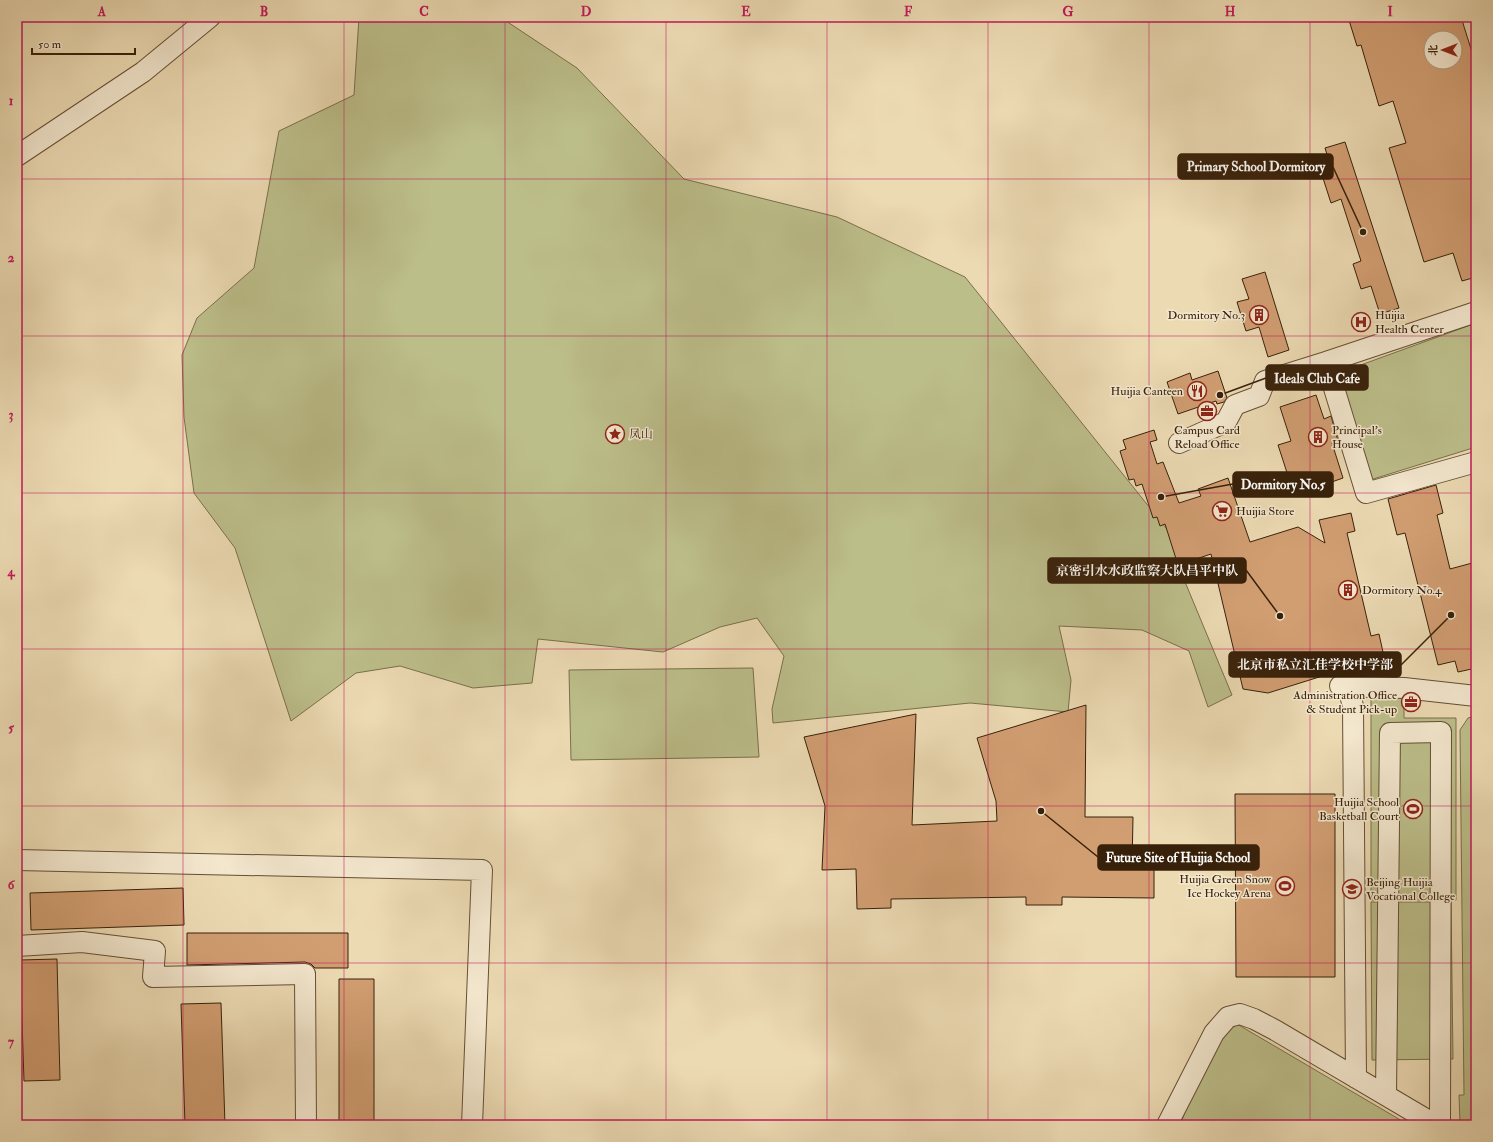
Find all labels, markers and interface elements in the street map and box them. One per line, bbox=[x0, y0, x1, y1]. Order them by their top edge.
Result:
text: A bbox=[97, 4, 107, 20]
text: B bbox=[260, 4, 268, 20]
text: C bbox=[419, 4, 429, 20]
text: D bbox=[581, 4, 592, 20]
text: E bbox=[741, 4, 751, 20]
text: F bbox=[904, 4, 913, 20]
text: G bbox=[1063, 4, 1074, 20]
text: H bbox=[1225, 4, 1236, 20]
text: I bbox=[1387, 4, 1393, 20]
scale bar bbox=[32, 30, 135, 56]
north arrow bbox=[1423, 30, 1463, 70]
text: 50 m bbox=[38, 37, 62, 52]
text: 北 bbox=[1427, 45, 1440, 56]
text: 1 bbox=[9, 93, 14, 109]
callout: Primary School Dormitory bbox=[1178, 154, 1333, 179]
text: Primary School Dormitory bbox=[1187, 159, 1327, 176]
text: 2 bbox=[8, 250, 15, 266]
building icon: Dormitory No.3 bbox=[1248, 304, 1270, 326]
place label: Dormitory No.3 bbox=[1167, 308, 1245, 323]
place label: Huijia Health Center bbox=[1375, 308, 1444, 337]
hospital icon: Huijia Health Center bbox=[1350, 311, 1372, 333]
callout: Ideals Club Cafe bbox=[1266, 365, 1368, 390]
text: Ideals Club Cafe bbox=[1274, 371, 1360, 387]
restaurant icon: Huijia Canteen bbox=[1186, 380, 1208, 402]
place label: Huijia Canteen bbox=[1111, 384, 1183, 399]
office icon: Campus Card Reload Office bbox=[1196, 400, 1218, 422]
text: 3 bbox=[9, 407, 14, 423]
place icon: 凤山 bbox=[604, 423, 626, 445]
place label: Campus Card Reload Office bbox=[1174, 423, 1240, 452]
place label: Principal's House bbox=[1332, 423, 1382, 452]
building icon: Principal's House bbox=[1307, 426, 1329, 448]
place label: 凤山 bbox=[629, 427, 653, 442]
callout: Dormitory No.5 bbox=[1233, 472, 1333, 497]
text: Dormitory No.5 bbox=[1241, 477, 1326, 494]
supermarket icon: Huijia Store bbox=[1211, 500, 1233, 522]
place label: Huijia Store bbox=[1236, 504, 1294, 519]
callout: 京密引水水政监察大队昌平中队 bbox=[1048, 558, 1246, 583]
text: 京密引水水政监察大队昌平中队 bbox=[1056, 563, 1238, 579]
text: 4 bbox=[6, 564, 15, 580]
building icon: Dormitory No.4 bbox=[1337, 579, 1359, 601]
place label: Dormitory No.4 bbox=[1362, 583, 1442, 598]
callout: 北京市私立汇佳学校中学部 bbox=[1229, 652, 1401, 677]
text: 北京市私立汇佳学校中学部 bbox=[1237, 657, 1393, 673]
place label: Administration Office & Student Pick-up bbox=[1292, 688, 1397, 717]
office icon: Administration Office & Student Pick-up bbox=[1400, 691, 1422, 713]
text: 5 bbox=[8, 720, 14, 736]
place label: Huijia School Basketball Court bbox=[1319, 795, 1399, 824]
sports icon: Huijia School Basketball Court bbox=[1402, 798, 1424, 820]
callout: Future Site of Huijia School bbox=[1098, 845, 1259, 870]
text: Future Site of Huijia School bbox=[1106, 850, 1251, 866]
place label: Huijia Green Snow Ice Hockey Arena bbox=[1179, 872, 1272, 901]
sports icon: Huijia Green Snow Ice Hockey Arena bbox=[1274, 875, 1296, 897]
place label: Beijing Huijia Vocational College bbox=[1366, 875, 1455, 904]
text: 6 bbox=[8, 877, 16, 893]
school or university icon: Beijing Huijia Vocational College bbox=[1341, 878, 1363, 900]
text: 7 bbox=[8, 1034, 15, 1050]

